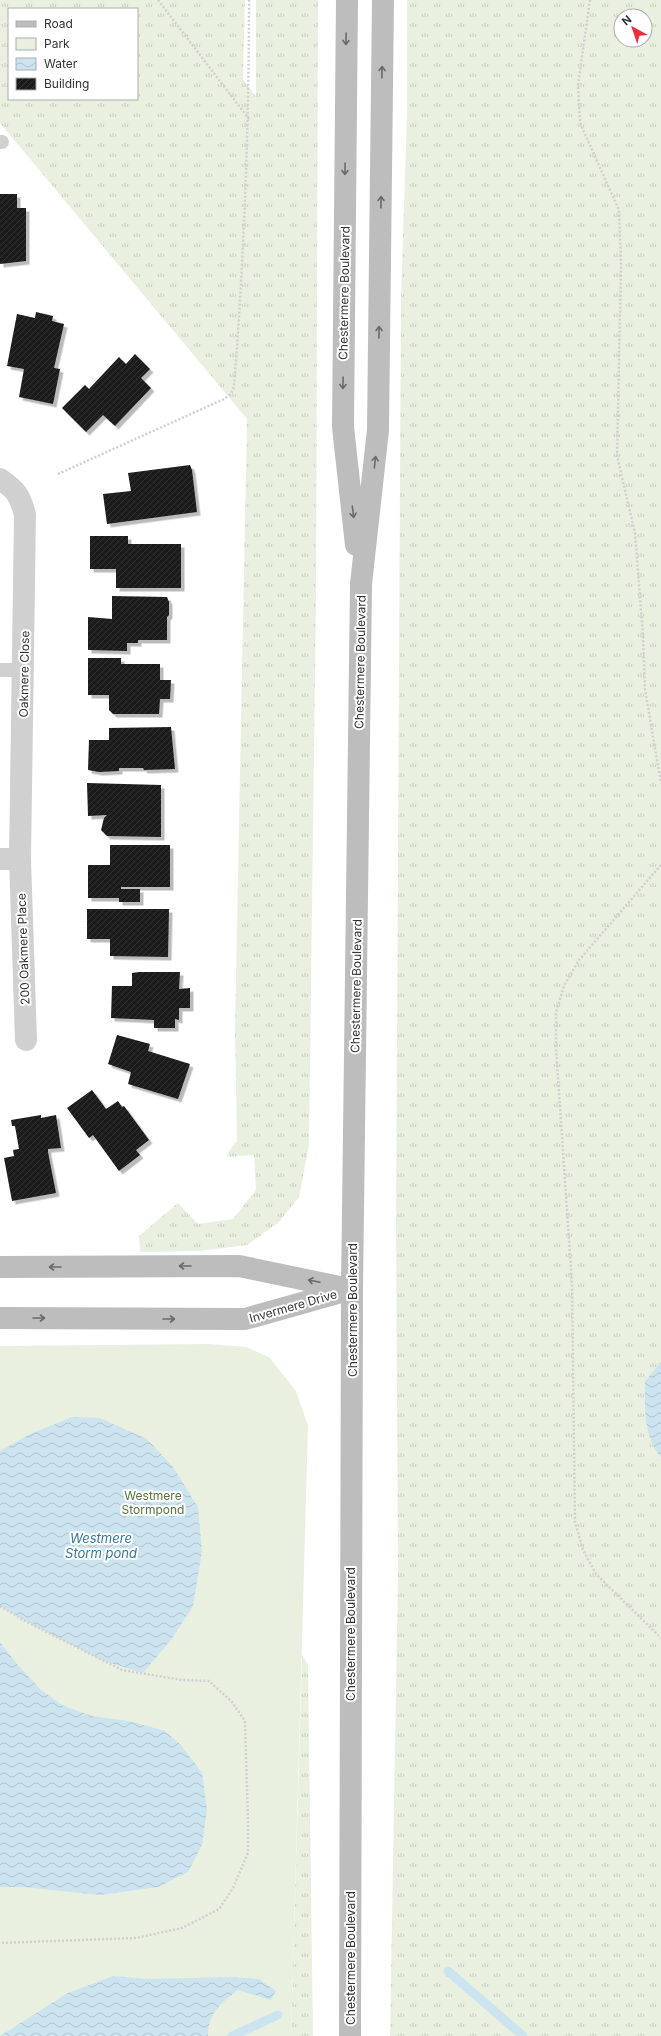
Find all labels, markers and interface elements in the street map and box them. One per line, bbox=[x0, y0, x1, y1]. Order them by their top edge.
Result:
legend bbox=[8, 8, 138, 100]
north arrow bbox=[613, 8, 653, 48]
text: N bbox=[619, 12, 634, 28]
text: Road bbox=[44, 16, 73, 31]
one-way arrow bbox=[342, 32, 350, 45]
text: Park bbox=[44, 36, 70, 51]
text: Water bbox=[44, 56, 78, 71]
one-way arrow bbox=[378, 66, 386, 79]
text: Building bbox=[44, 76, 89, 91]
one-way arrow bbox=[341, 162, 349, 175]
one-way arrow bbox=[377, 196, 384, 209]
street label: Chestermere Boulevard bbox=[335, 226, 353, 360]
one-way arrow bbox=[375, 326, 383, 339]
one-way arrow bbox=[339, 376, 347, 389]
one-way arrow bbox=[371, 456, 378, 469]
one-way arrow bbox=[349, 505, 356, 518]
street label: Chestermere Boulevard bbox=[351, 595, 369, 729]
street label: Oakmere Close bbox=[16, 630, 32, 718]
street label: 200 Oakmere Place bbox=[14, 893, 32, 1005]
street label: Chestermere Boulevard bbox=[347, 919, 365, 1053]
street label: Chestermere Boulevard bbox=[345, 1243, 360, 1377]
one-way arrow bbox=[179, 1262, 192, 1270]
one-way arrow bbox=[49, 1263, 62, 1271]
one-way arrow bbox=[307, 1277, 320, 1285]
street label: Invermere Drive bbox=[248, 1286, 338, 1326]
one-way arrow bbox=[32, 1314, 45, 1322]
one-way arrow bbox=[162, 1315, 175, 1323]
park label: Westmere Stormpond bbox=[122, 1488, 184, 1517]
water label: Westmere Storm pond bbox=[65, 1530, 137, 1561]
street label: Chestermere Boulevard bbox=[343, 1567, 358, 1701]
street label: Chestermere Boulevard bbox=[343, 1891, 358, 2025]

